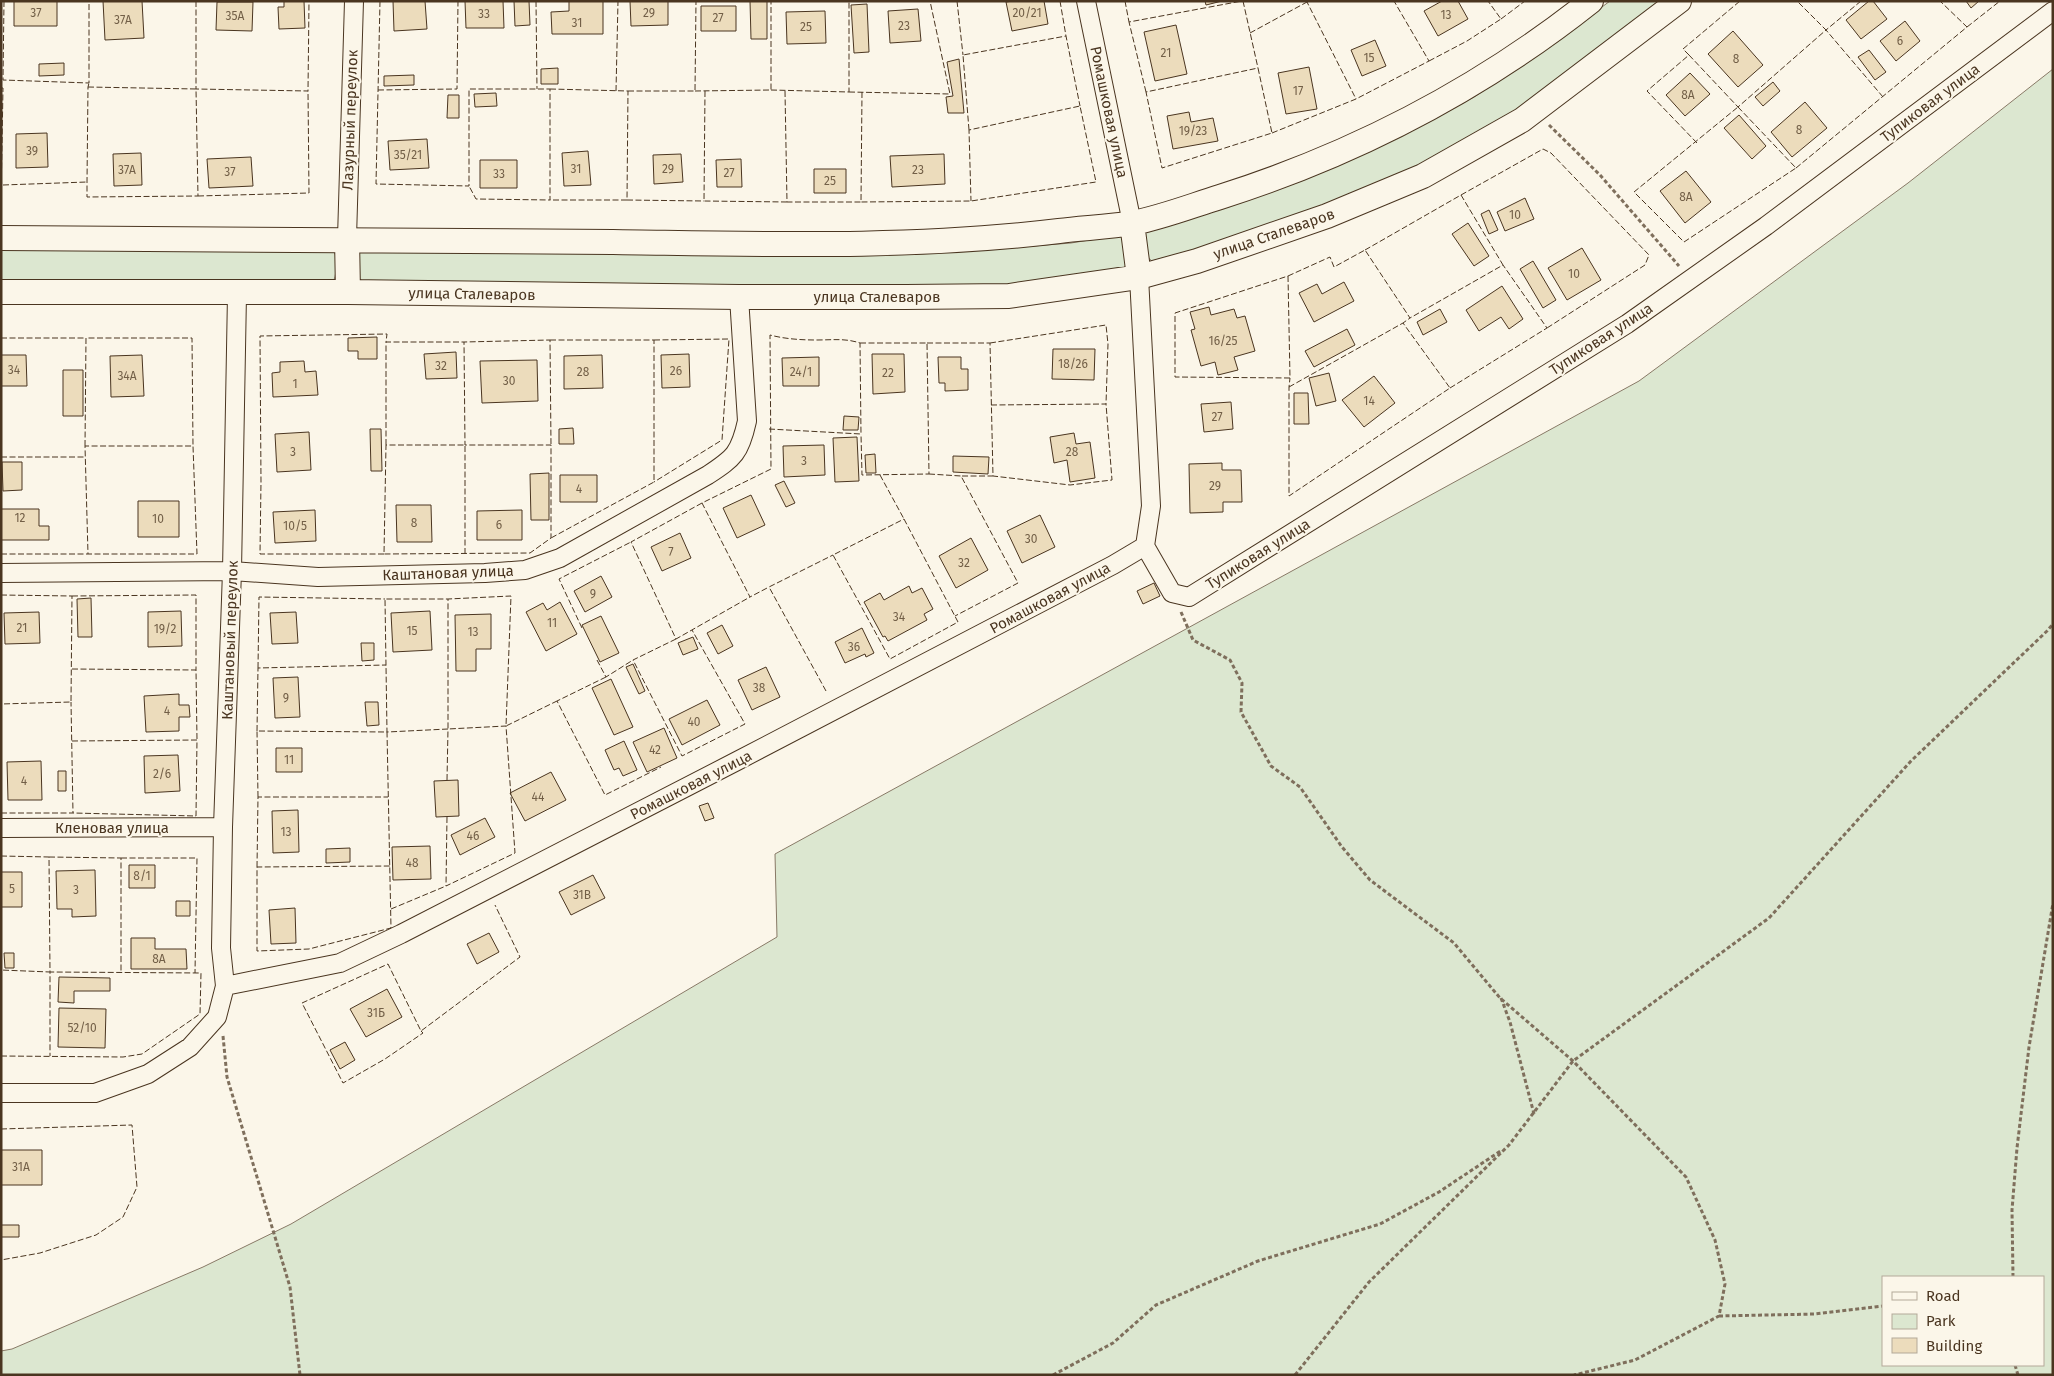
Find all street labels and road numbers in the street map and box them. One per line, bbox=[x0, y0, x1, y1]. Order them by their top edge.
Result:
street label: Ромашковая улица bbox=[1086, 45, 1132, 179]
street label: Лазурный переулок bbox=[339, 49, 361, 191]
street label: Тупиковая улица bbox=[1877, 60, 1983, 146]
street label: улица Сталеваров bbox=[1211, 205, 1337, 263]
street label: улица Сталеваров bbox=[408, 284, 536, 304]
street label: улица Сталеваров bbox=[813, 288, 941, 306]
street label: Тупиковая улица bbox=[1546, 299, 1656, 379]
street label: Тупиковая улица bbox=[1203, 515, 1313, 593]
street label: Ромашковая улица bbox=[987, 559, 1113, 637]
street label: Каштановый переулок bbox=[218, 560, 242, 720]
street label: Каштановая улица bbox=[382, 562, 514, 584]
street label: Ромашковая улица bbox=[627, 747, 755, 823]
street label: Кленовая улица bbox=[55, 819, 169, 837]

